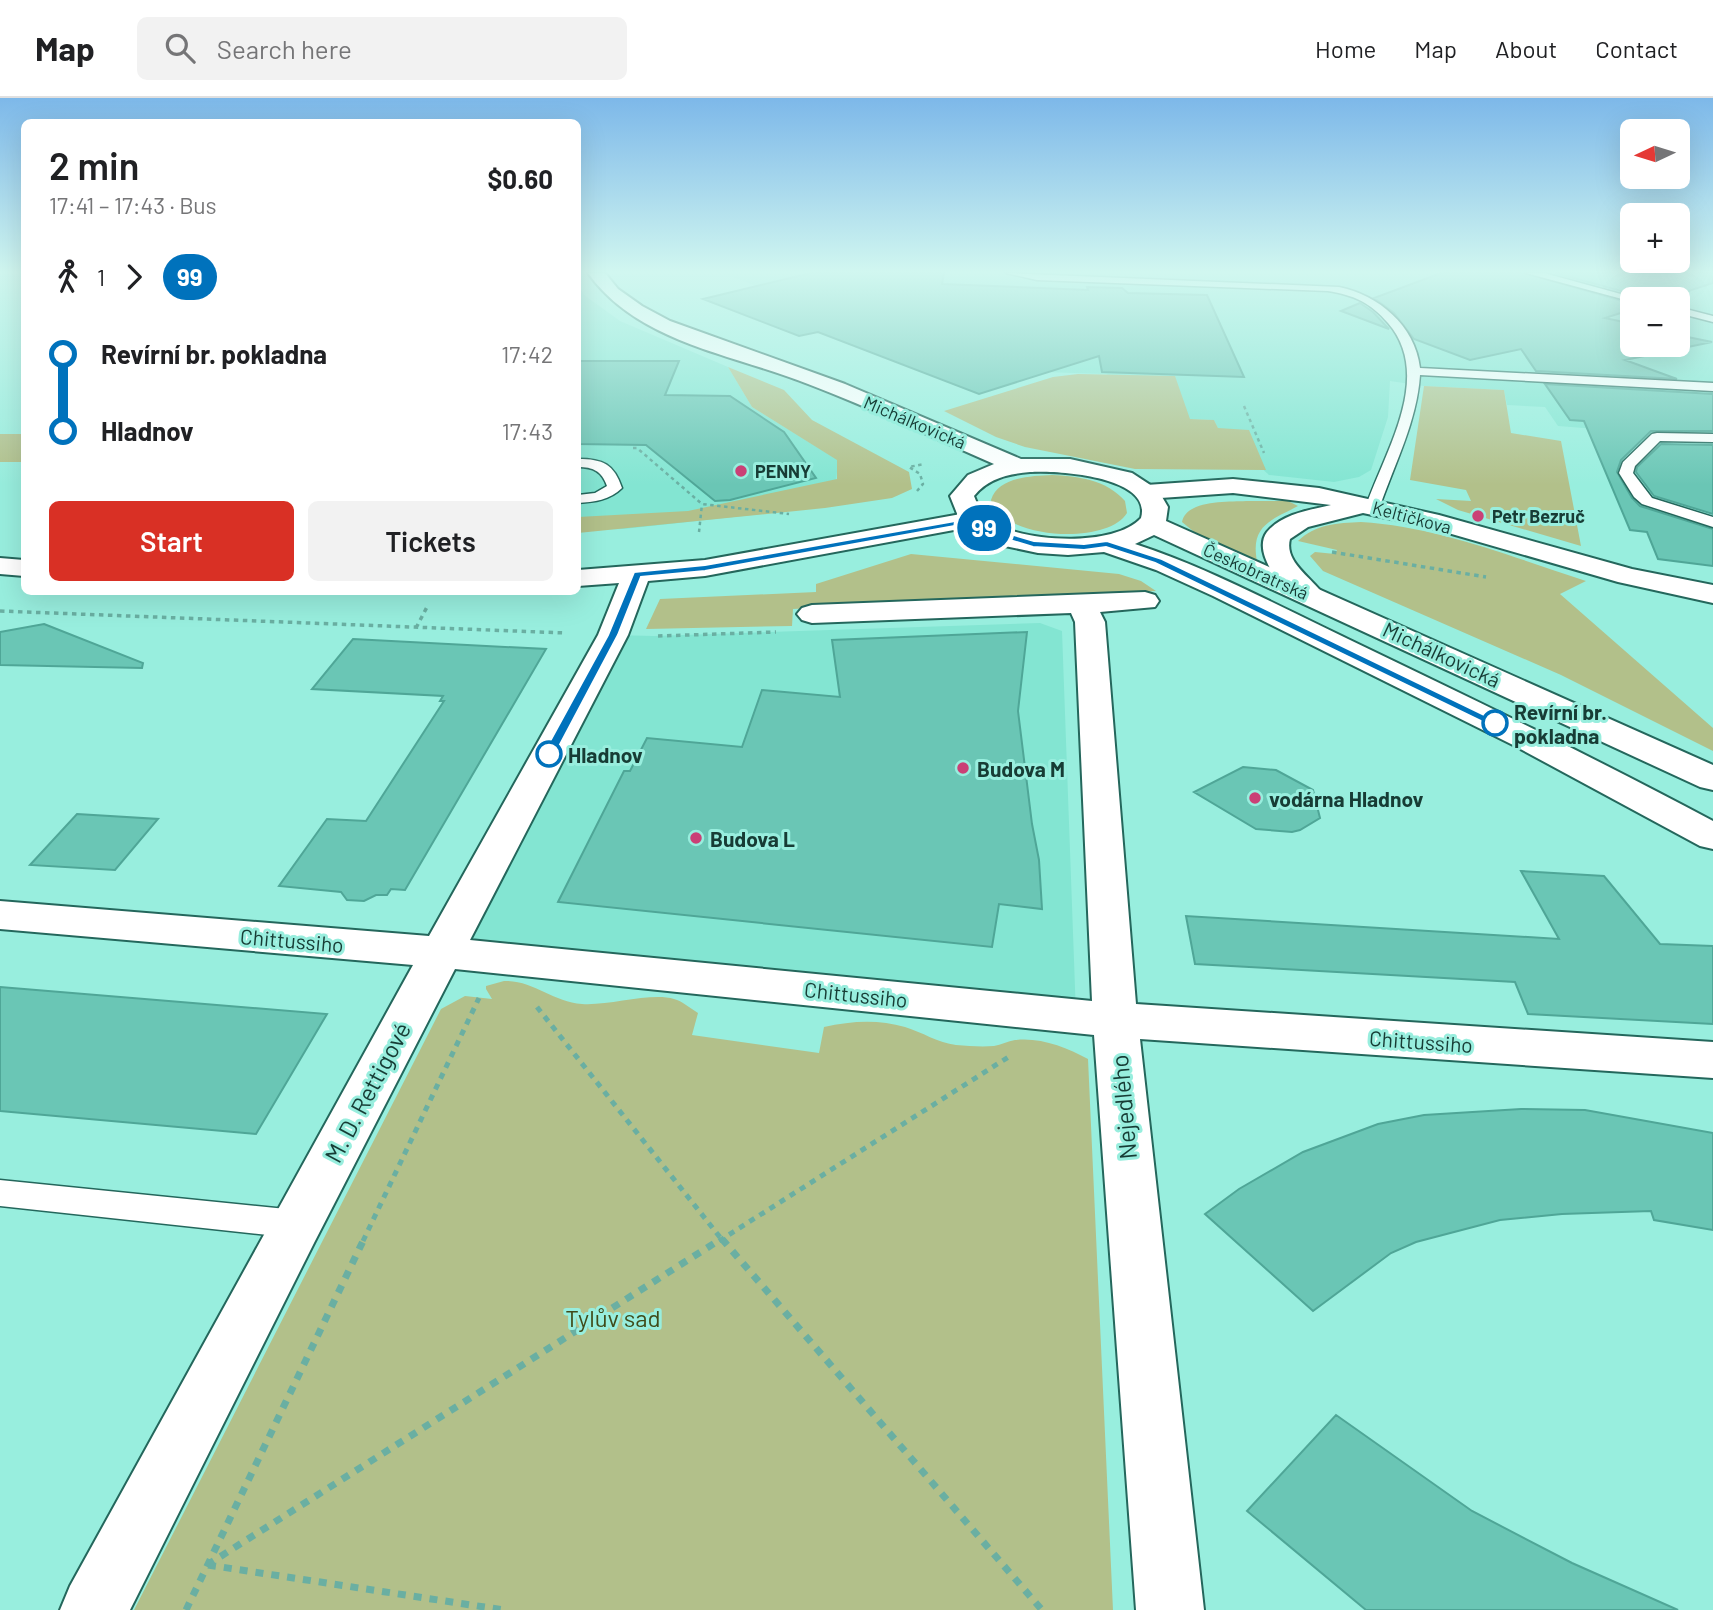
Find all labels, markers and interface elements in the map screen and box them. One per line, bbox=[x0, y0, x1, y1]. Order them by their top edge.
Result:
search box bbox=[137, 17, 627, 80]
text: Map bbox=[35, 28, 95, 68]
icon: search bbox=[161, 29, 199, 67]
text: Search here bbox=[217, 33, 352, 64]
text: Home bbox=[1315, 34, 1376, 63]
text: Map bbox=[1414, 34, 1457, 63]
text: About bbox=[1495, 34, 1557, 63]
text: Contact bbox=[1595, 34, 1678, 63]
north arrow bbox=[1620, 119, 1690, 189]
map controls bbox=[1620, 119, 1690, 357]
text: 2 min bbox=[49, 142, 139, 188]
text: $0.60 bbox=[488, 163, 553, 194]
text: 17:41 – 17:43 · Bus bbox=[49, 191, 217, 219]
button: + bbox=[1620, 203, 1690, 273]
icon: walk bbox=[49, 258, 87, 296]
icon: forward bbox=[115, 258, 153, 296]
text: 99 bbox=[177, 262, 203, 291]
text: 1 bbox=[97, 263, 105, 291]
button: − bbox=[1620, 287, 1690, 357]
text: Revírní br. pokladna bbox=[101, 338, 327, 369]
text: 17:42 bbox=[501, 340, 553, 368]
street label: Michálkovická bbox=[861, 391, 969, 453]
text: Hladnov bbox=[101, 415, 194, 446]
text: 17:43 bbox=[502, 417, 553, 445]
place label: PENNY bbox=[755, 460, 811, 482]
marker: PENNY bbox=[733, 463, 749, 479]
street label: Keltičkova bbox=[1370, 496, 1454, 538]
button: Start bbox=[49, 501, 294, 581]
button: Tickets bbox=[308, 501, 553, 581]
line badge: 99 bbox=[953, 505, 1016, 551]
place label: Petr Bezruč bbox=[1492, 505, 1585, 527]
marker: Petr Bezruč bbox=[1470, 508, 1486, 524]
text: 99 bbox=[971, 513, 997, 542]
street label: Českobratrská bbox=[1200, 538, 1312, 604]
street label: Michálkovická bbox=[1379, 616, 1505, 692]
place label: Revírní br. pokladna bbox=[1514, 699, 1607, 748]
marker: Revírní br. pokladna bbox=[1482, 710, 1508, 736]
marker: Hladnov bbox=[536, 741, 562, 767]
place label: Hladnov bbox=[568, 742, 643, 767]
place label: Budova M bbox=[977, 756, 1065, 781]
marker: Budova M bbox=[955, 760, 971, 776]
place label: vodárna Hladnov bbox=[1269, 786, 1424, 811]
marker: vodárna Hladnov bbox=[1247, 790, 1263, 806]
place label: Budova L bbox=[710, 826, 795, 851]
marker: Budova L bbox=[688, 830, 704, 846]
street label: Chittussiho bbox=[239, 923, 345, 957]
street label: Chittussiho bbox=[803, 976, 909, 1012]
street label: M. D. Rettigové bbox=[318, 1017, 416, 1167]
street label: Chittussiho bbox=[1368, 1025, 1474, 1057]
street label: Nejedlého bbox=[1104, 1053, 1142, 1161]
park label: Tylův sad bbox=[565, 1303, 661, 1332]

